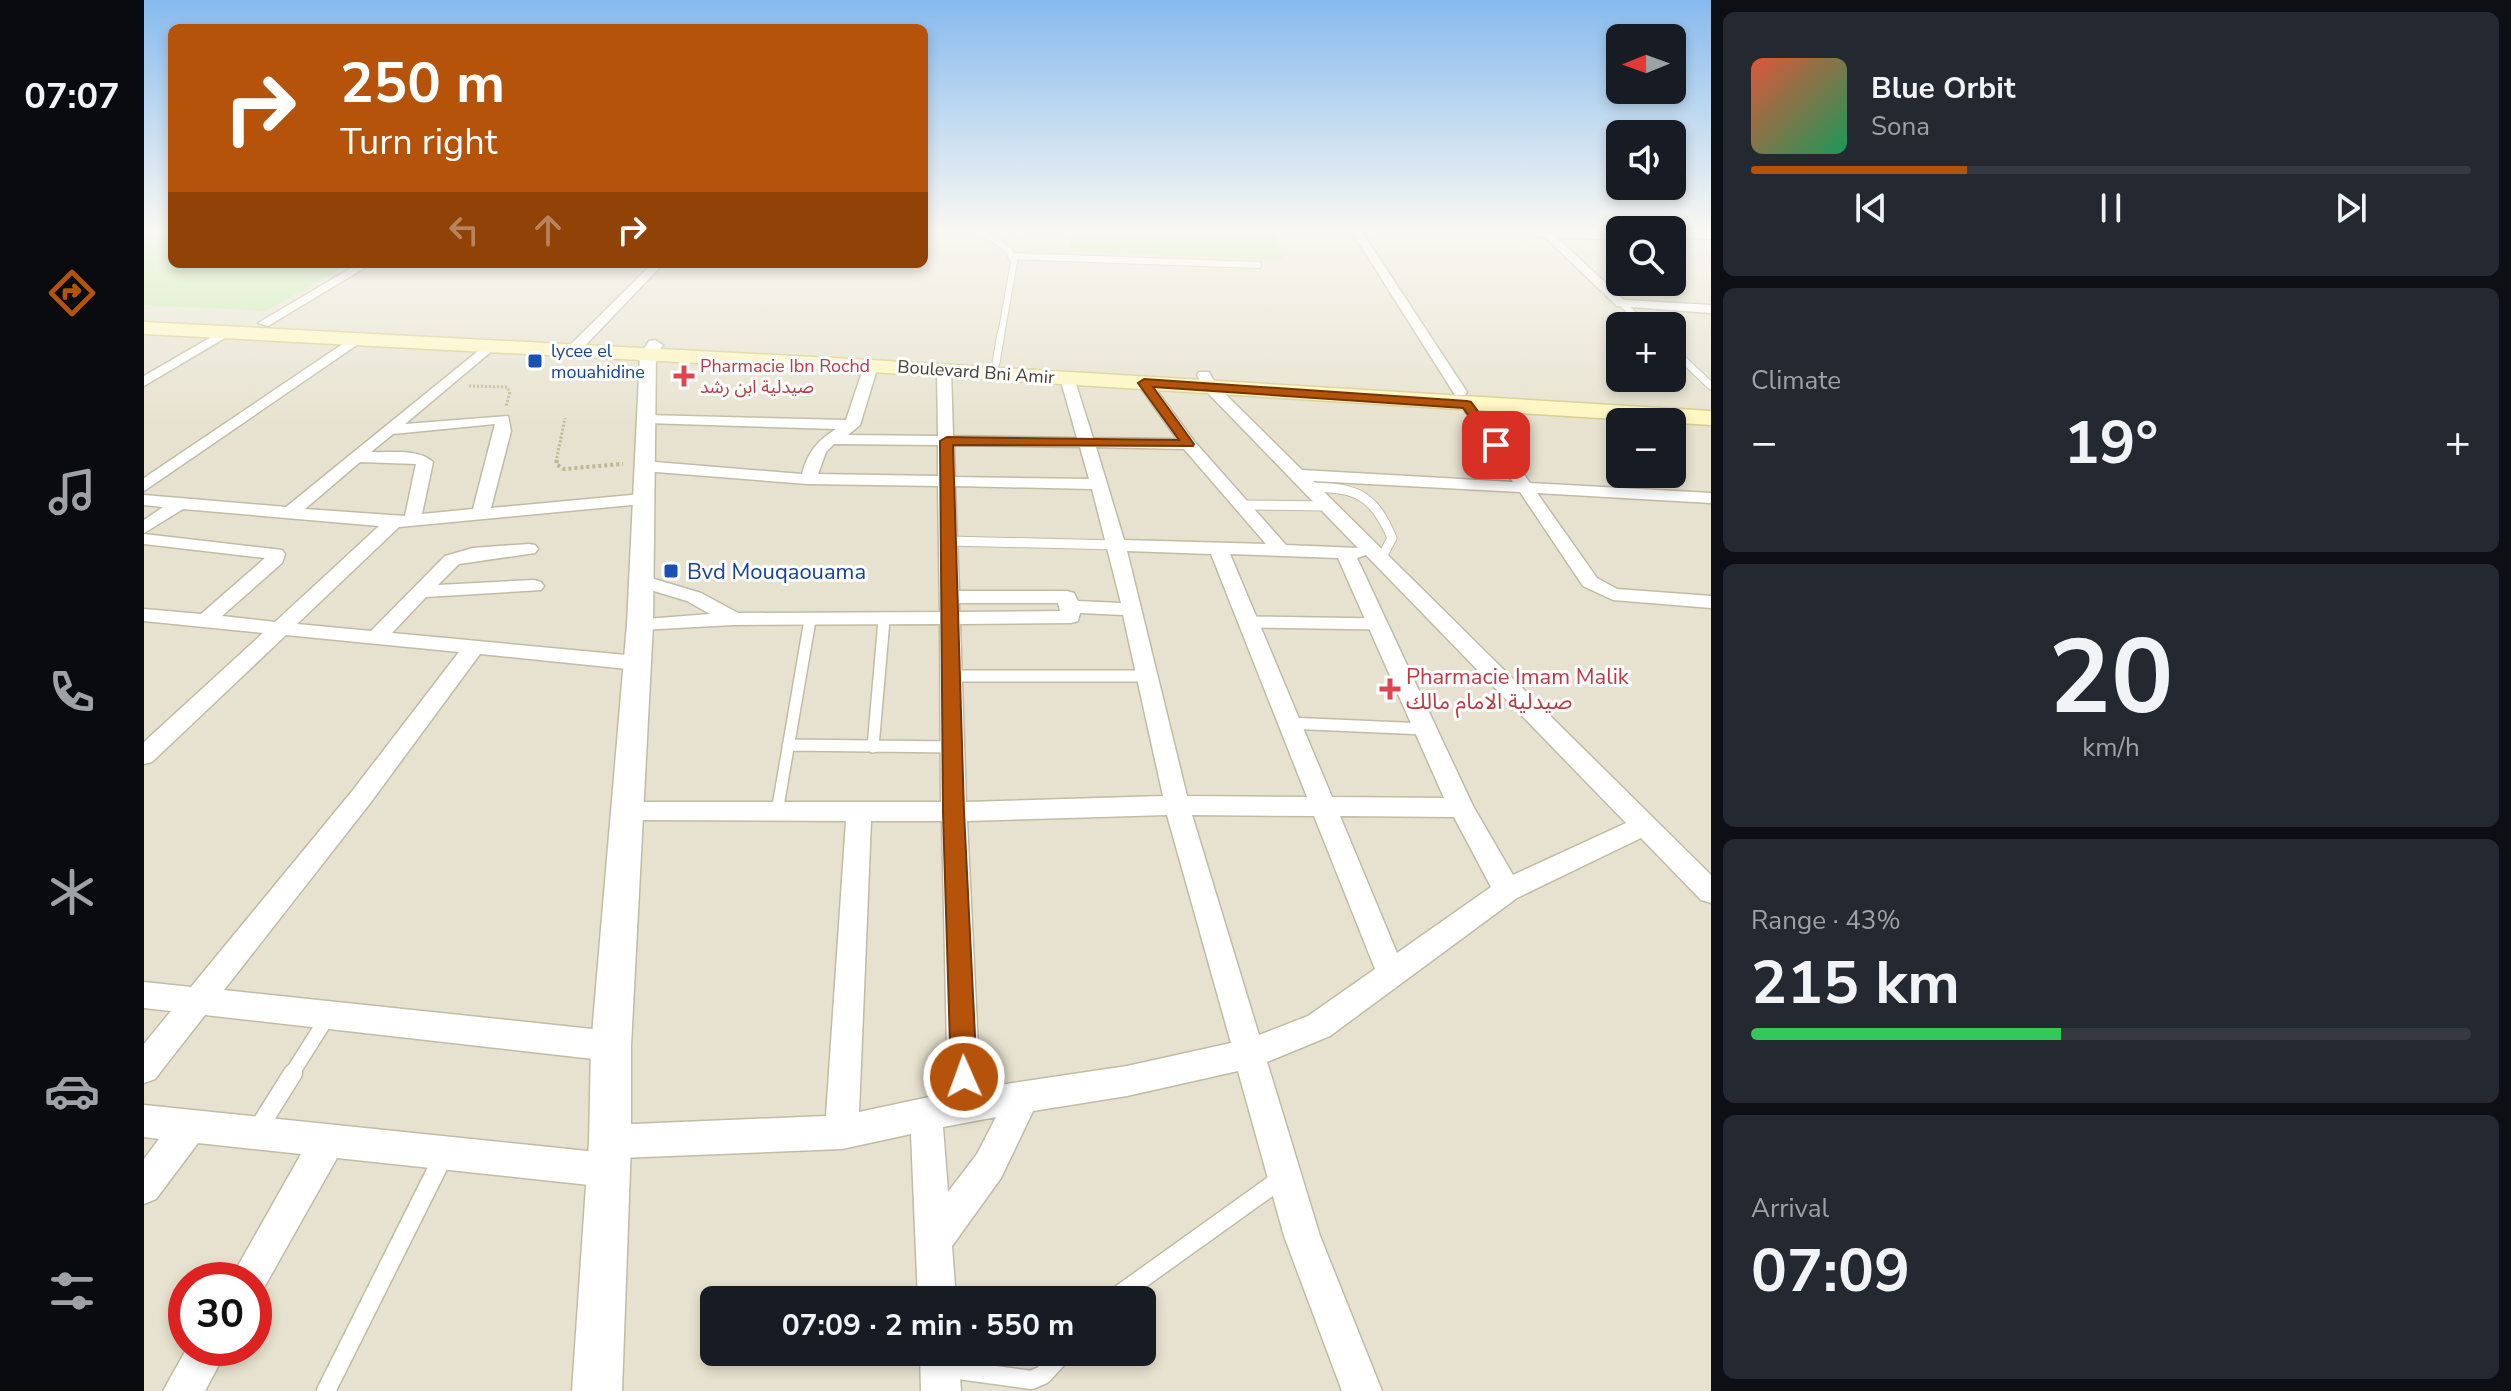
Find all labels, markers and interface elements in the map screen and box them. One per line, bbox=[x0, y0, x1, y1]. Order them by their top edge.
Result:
north arrow bbox=[1606, 24, 1686, 104]
map controls bbox=[1606, 24, 1686, 488]
text: 250 m bbox=[340, 45, 505, 122]
icon: right bbox=[208, 56, 312, 160]
text: Blue Orbit bbox=[1871, 68, 2015, 109]
text: 07:07 bbox=[24, 72, 120, 121]
text: Sona bbox=[1871, 109, 1930, 144]
text: Turn right bbox=[340, 118, 497, 167]
button: sound bbox=[1606, 120, 1686, 200]
icon: previous bbox=[1849, 186, 1893, 230]
icon: pause bbox=[2089, 186, 2133, 230]
icon: next bbox=[2329, 186, 2373, 230]
icon: left bbox=[442, 208, 486, 252]
icon: ahead bbox=[526, 208, 570, 252]
icon: right bbox=[610, 208, 654, 252]
button: search bbox=[1606, 216, 1686, 296]
icon: directions bbox=[44, 265, 100, 321]
button: + bbox=[1606, 312, 1686, 392]
place label: lycee el mouahidine bbox=[551, 339, 645, 384]
marker: lycee el mouahidine bbox=[526, 352, 544, 370]
place label: Pharmacie Ibn Rochd صيدلية ابن رشد bbox=[700, 354, 870, 399]
street label: Boulevard Bni Amir bbox=[897, 355, 1056, 389]
text: Climate bbox=[1751, 363, 1841, 398]
marker: Pharmacie Ibn Rochd صيدلية ابن رشد bbox=[675, 367, 693, 385]
text: 19° bbox=[2064, 402, 2158, 484]
button: − bbox=[1606, 408, 1686, 488]
pin bbox=[1462, 411, 1530, 479]
text: − bbox=[1751, 413, 1777, 473]
text: + bbox=[2445, 413, 2471, 473]
icon: arrive bbox=[1474, 423, 1518, 467]
icon: music bbox=[44, 464, 100, 520]
place label: Bvd Mouqaouama bbox=[687, 557, 866, 587]
marker: Bvd Mouqaouama bbox=[662, 562, 680, 580]
text: 20 bbox=[2049, 607, 2173, 749]
place label: Pharmacie Imam Malik صيدلية الامام مالك bbox=[1406, 662, 1630, 718]
icon: phone bbox=[44, 664, 100, 720]
marker: Pharmacie Imam Malik صيدلية الامام مالك bbox=[1381, 680, 1399, 698]
text: km/h bbox=[2082, 730, 2140, 765]
icon: climate bbox=[44, 864, 100, 920]
text: Range · 43% bbox=[1751, 903, 1901, 938]
text: 215 km bbox=[1751, 942, 1960, 1024]
position arrow bbox=[922, 1035, 1006, 1119]
icon: car bbox=[44, 1063, 100, 1119]
text: Arrival bbox=[1751, 1191, 1829, 1226]
text: 07:09 bbox=[1751, 1230, 1910, 1312]
speed limit sign: 30 bbox=[168, 1262, 272, 1366]
icon: filters bbox=[44, 1263, 100, 1319]
text: 07:09 · 2 min · 550 m bbox=[782, 1305, 1074, 1346]

